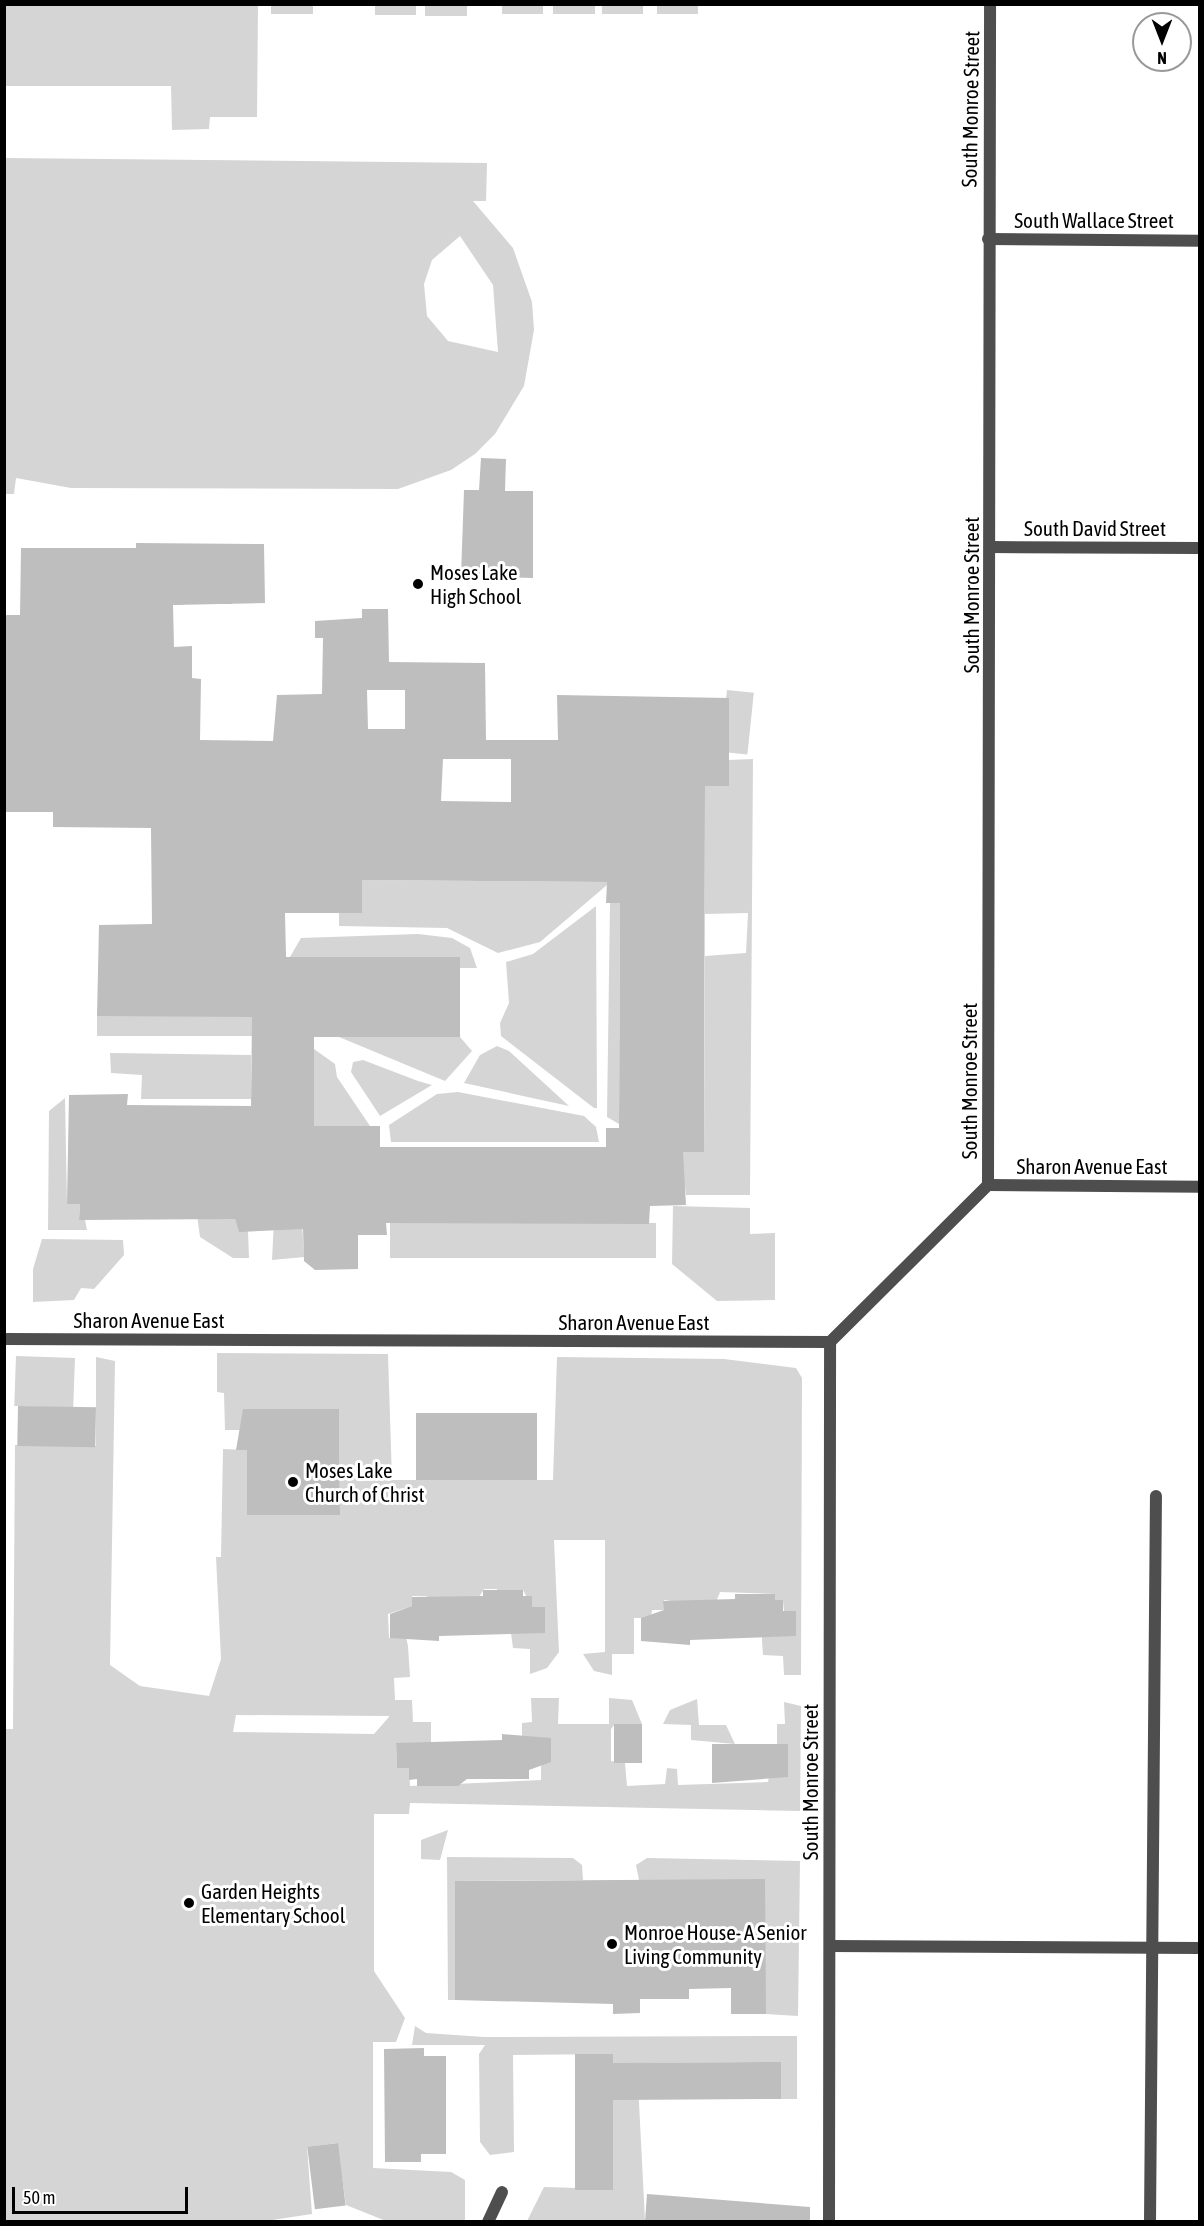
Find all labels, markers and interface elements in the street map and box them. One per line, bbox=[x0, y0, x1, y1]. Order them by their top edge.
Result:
north arrow bbox=[1132, 12, 1192, 72]
street label: South Monroe Street bbox=[956, 30, 984, 188]
text: N bbox=[1157, 49, 1167, 67]
street label: South Wallace Street bbox=[1014, 207, 1174, 233]
street label: South David Street bbox=[1024, 515, 1166, 541]
street label: South Monroe Street bbox=[958, 517, 984, 673]
place label: Moses Lake High School bbox=[430, 559, 521, 609]
marker: Moses Lake High School bbox=[411, 577, 425, 591]
street label: South Monroe Street bbox=[956, 1003, 982, 1159]
street label: Sharon Avenue East bbox=[1016, 1153, 1168, 1179]
street label: Sharon Avenue East bbox=[73, 1307, 225, 1333]
street label: Sharon Avenue East bbox=[558, 1309, 710, 1335]
place label: Moses Lake Church of Christ bbox=[305, 1457, 424, 1507]
marker: Moses Lake Church of Christ bbox=[286, 1475, 300, 1489]
street label: South Monroe Street bbox=[797, 1704, 823, 1860]
place label: Garden Heights Elementary School bbox=[201, 1878, 345, 1928]
marker: Garden Heights Elementary School bbox=[182, 1896, 196, 1910]
place label: Monroe House- A Senior Living Community bbox=[624, 1919, 806, 1969]
marker: Monroe House- A Senior Living Community bbox=[605, 1937, 619, 1951]
scale bar bbox=[15, 2175, 190, 2213]
text: 50 m bbox=[23, 2187, 55, 2208]

